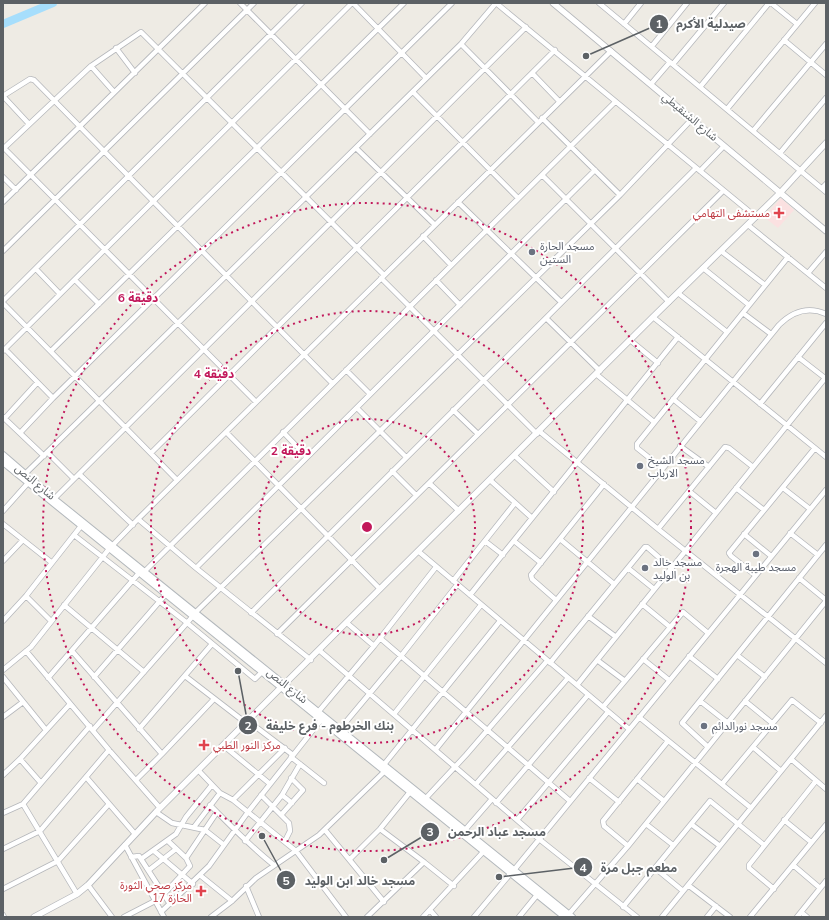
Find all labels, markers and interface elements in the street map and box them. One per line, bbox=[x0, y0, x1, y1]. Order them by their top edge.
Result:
callout: صيدلية الأكرم bbox=[649, 12, 754, 36]
text: 1 bbox=[655, 16, 663, 32]
text: صيدلية الأكرم bbox=[676, 16, 746, 33]
street label: شارع الشنقيطي bbox=[658, 89, 721, 146]
place label: مستشفى التهامي bbox=[693, 206, 770, 222]
marker: مستشفى التهامي bbox=[773, 207, 785, 219]
place label: مسجد الحارة الستين bbox=[540, 239, 595, 267]
marker: مسجد الحارة الستين bbox=[527, 247, 537, 257]
text: 6 دقيقة bbox=[118, 290, 158, 306]
text: 4 دقيقة bbox=[194, 366, 234, 382]
text: 2 دقيقة bbox=[271, 443, 311, 459]
place label: مسجد الشيخ الارباب bbox=[648, 453, 705, 481]
street label: شارع النص bbox=[12, 461, 59, 504]
marker: مسجد الشيخ الارباب bbox=[635, 461, 645, 471]
centre of rings bbox=[360, 520, 374, 534]
marker: مسجد طيبة الهجرة bbox=[751, 549, 761, 559]
place label: مسجد خالد بن الوليد bbox=[653, 555, 702, 583]
place label: مسجد طيبة الهجرة bbox=[716, 560, 797, 575]
marker: مسجد خالد بن الوليد bbox=[640, 563, 650, 573]
street label: شارع النص bbox=[263, 665, 311, 707]
callout: بنك الخرطوم - فرع خليفة bbox=[238, 713, 402, 737]
text: 2 bbox=[244, 718, 252, 734]
text: بنك الخرطوم - فرع خليفة bbox=[266, 718, 394, 735]
place label: مسجد نورالدائم bbox=[712, 719, 778, 735]
marker: مسجد نورالدائم bbox=[699, 721, 709, 731]
place label: مركز النور الطبي bbox=[213, 738, 281, 754]
marker: مركز النور الطبي bbox=[198, 739, 210, 751]
callout: مسجد عباد الرحمن bbox=[420, 820, 554, 844]
text: 3 bbox=[426, 824, 434, 840]
text: مسجد عباد الرحمن bbox=[448, 824, 546, 840]
callout: مطعم جبل مرة bbox=[573, 855, 685, 879]
text: 4 bbox=[579, 860, 587, 876]
text: مطعم جبل مرة bbox=[601, 860, 677, 877]
callout: مسجد خالد ابن الوليد bbox=[276, 868, 423, 892]
text: 5 bbox=[282, 873, 290, 889]
text: مسجد خالد ابن الوليد bbox=[305, 873, 415, 889]
place label: مركز صحي الثورة الحارة 17 bbox=[120, 878, 192, 906]
marker: مركز صحي الثورة الحارة 17 bbox=[195, 885, 207, 897]

